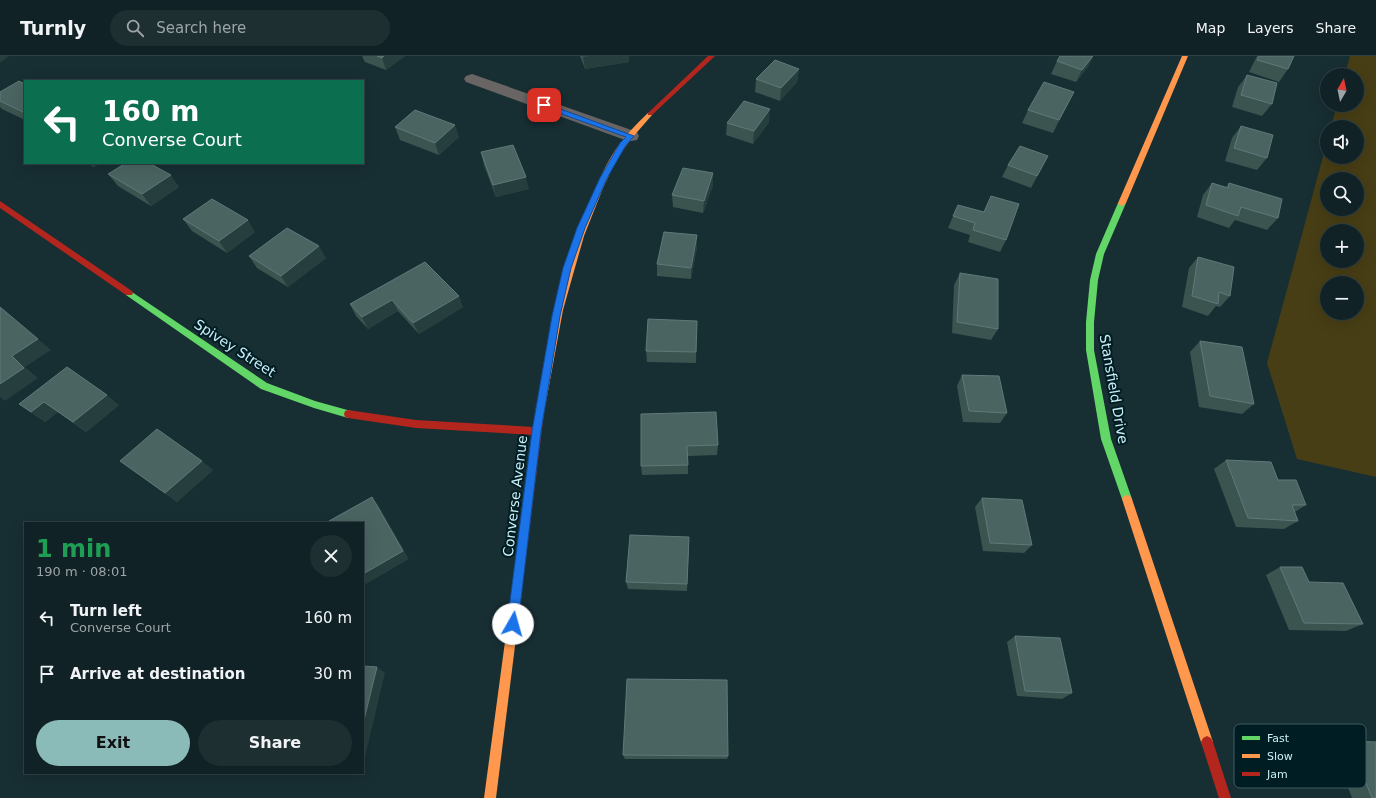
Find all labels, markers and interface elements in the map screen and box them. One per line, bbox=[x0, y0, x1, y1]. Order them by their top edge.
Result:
search box bbox=[110, 10, 390, 46]
text: Turnly bbox=[20, 17, 86, 39]
icon: search bbox=[124, 17, 146, 39]
text: Search here bbox=[156, 19, 246, 37]
text: Map bbox=[1196, 20, 1225, 36]
text: Layers bbox=[1247, 20, 1294, 36]
text: Share bbox=[1316, 20, 1356, 36]
north arrow bbox=[1320, 68, 1364, 112]
map controls bbox=[1320, 68, 1364, 320]
pin bbox=[527, 88, 561, 122]
icon: arrive bbox=[533, 94, 555, 116]
text: 160 m bbox=[102, 95, 199, 128]
icon: left bbox=[36, 96, 88, 148]
button: sound bbox=[1320, 120, 1364, 164]
text: Converse Court bbox=[102, 129, 242, 150]
button: search bbox=[1320, 172, 1364, 216]
button: + bbox=[1320, 224, 1364, 268]
button: − bbox=[1320, 276, 1364, 320]
street label: Spivey Street bbox=[191, 316, 279, 381]
street label: Stansfield Drive bbox=[1096, 333, 1132, 445]
street label: Converse Avenue bbox=[500, 434, 530, 558]
text: 1 min bbox=[36, 535, 111, 563]
button: close bbox=[310, 535, 352, 577]
text: 190 m · 08:01 bbox=[36, 564, 127, 579]
text: Turn left bbox=[70, 602, 142, 620]
position arrow bbox=[492, 603, 534, 645]
icon: left bbox=[36, 607, 58, 629]
text: 160 m bbox=[304, 609, 352, 627]
text: Converse Court bbox=[70, 620, 171, 635]
icon: arrive bbox=[36, 663, 58, 685]
text: Arrive at destination bbox=[70, 665, 245, 683]
text: 30 m bbox=[314, 665, 352, 683]
button: Exit bbox=[36, 720, 190, 766]
button: Share bbox=[198, 720, 352, 766]
legend bbox=[1234, 724, 1366, 788]
text: Fast bbox=[1267, 732, 1290, 745]
text: Slow bbox=[1267, 750, 1293, 763]
text: Jam bbox=[1266, 768, 1288, 781]

